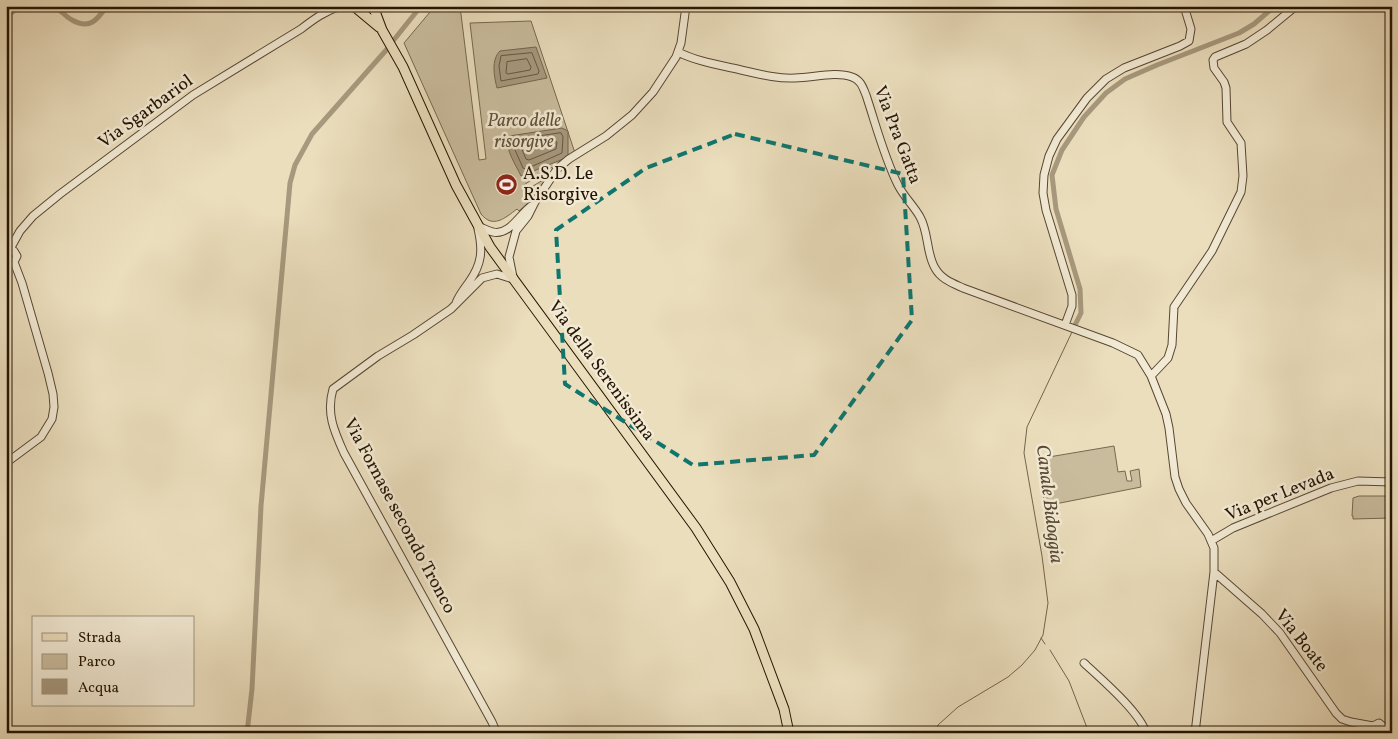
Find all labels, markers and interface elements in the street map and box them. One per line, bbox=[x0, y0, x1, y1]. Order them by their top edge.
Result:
street label: Via Sgarbariol bbox=[93, 69, 199, 155]
street label: Via Pra Gatta bbox=[867, 82, 927, 188]
park label: Parco delle risorgive bbox=[487, 109, 561, 155]
place label: A.S.D. Le Risorgive bbox=[523, 162, 598, 208]
sports icon: A.S.D. Le Risorgive bbox=[495, 172, 519, 196]
street label: Via della Serenissima bbox=[542, 296, 660, 446]
street label: Via Fornase secondo Tronco bbox=[337, 414, 461, 618]
water label: Canale Bidoggia bbox=[1029, 443, 1069, 565]
street label: Via per Levada bbox=[1222, 462, 1338, 528]
street label: Via Boate bbox=[1268, 604, 1334, 678]
legend bbox=[32, 616, 195, 706]
text: Strada bbox=[78, 628, 121, 649]
text: Parco bbox=[78, 652, 115, 673]
text: Acqua bbox=[78, 678, 119, 699]

